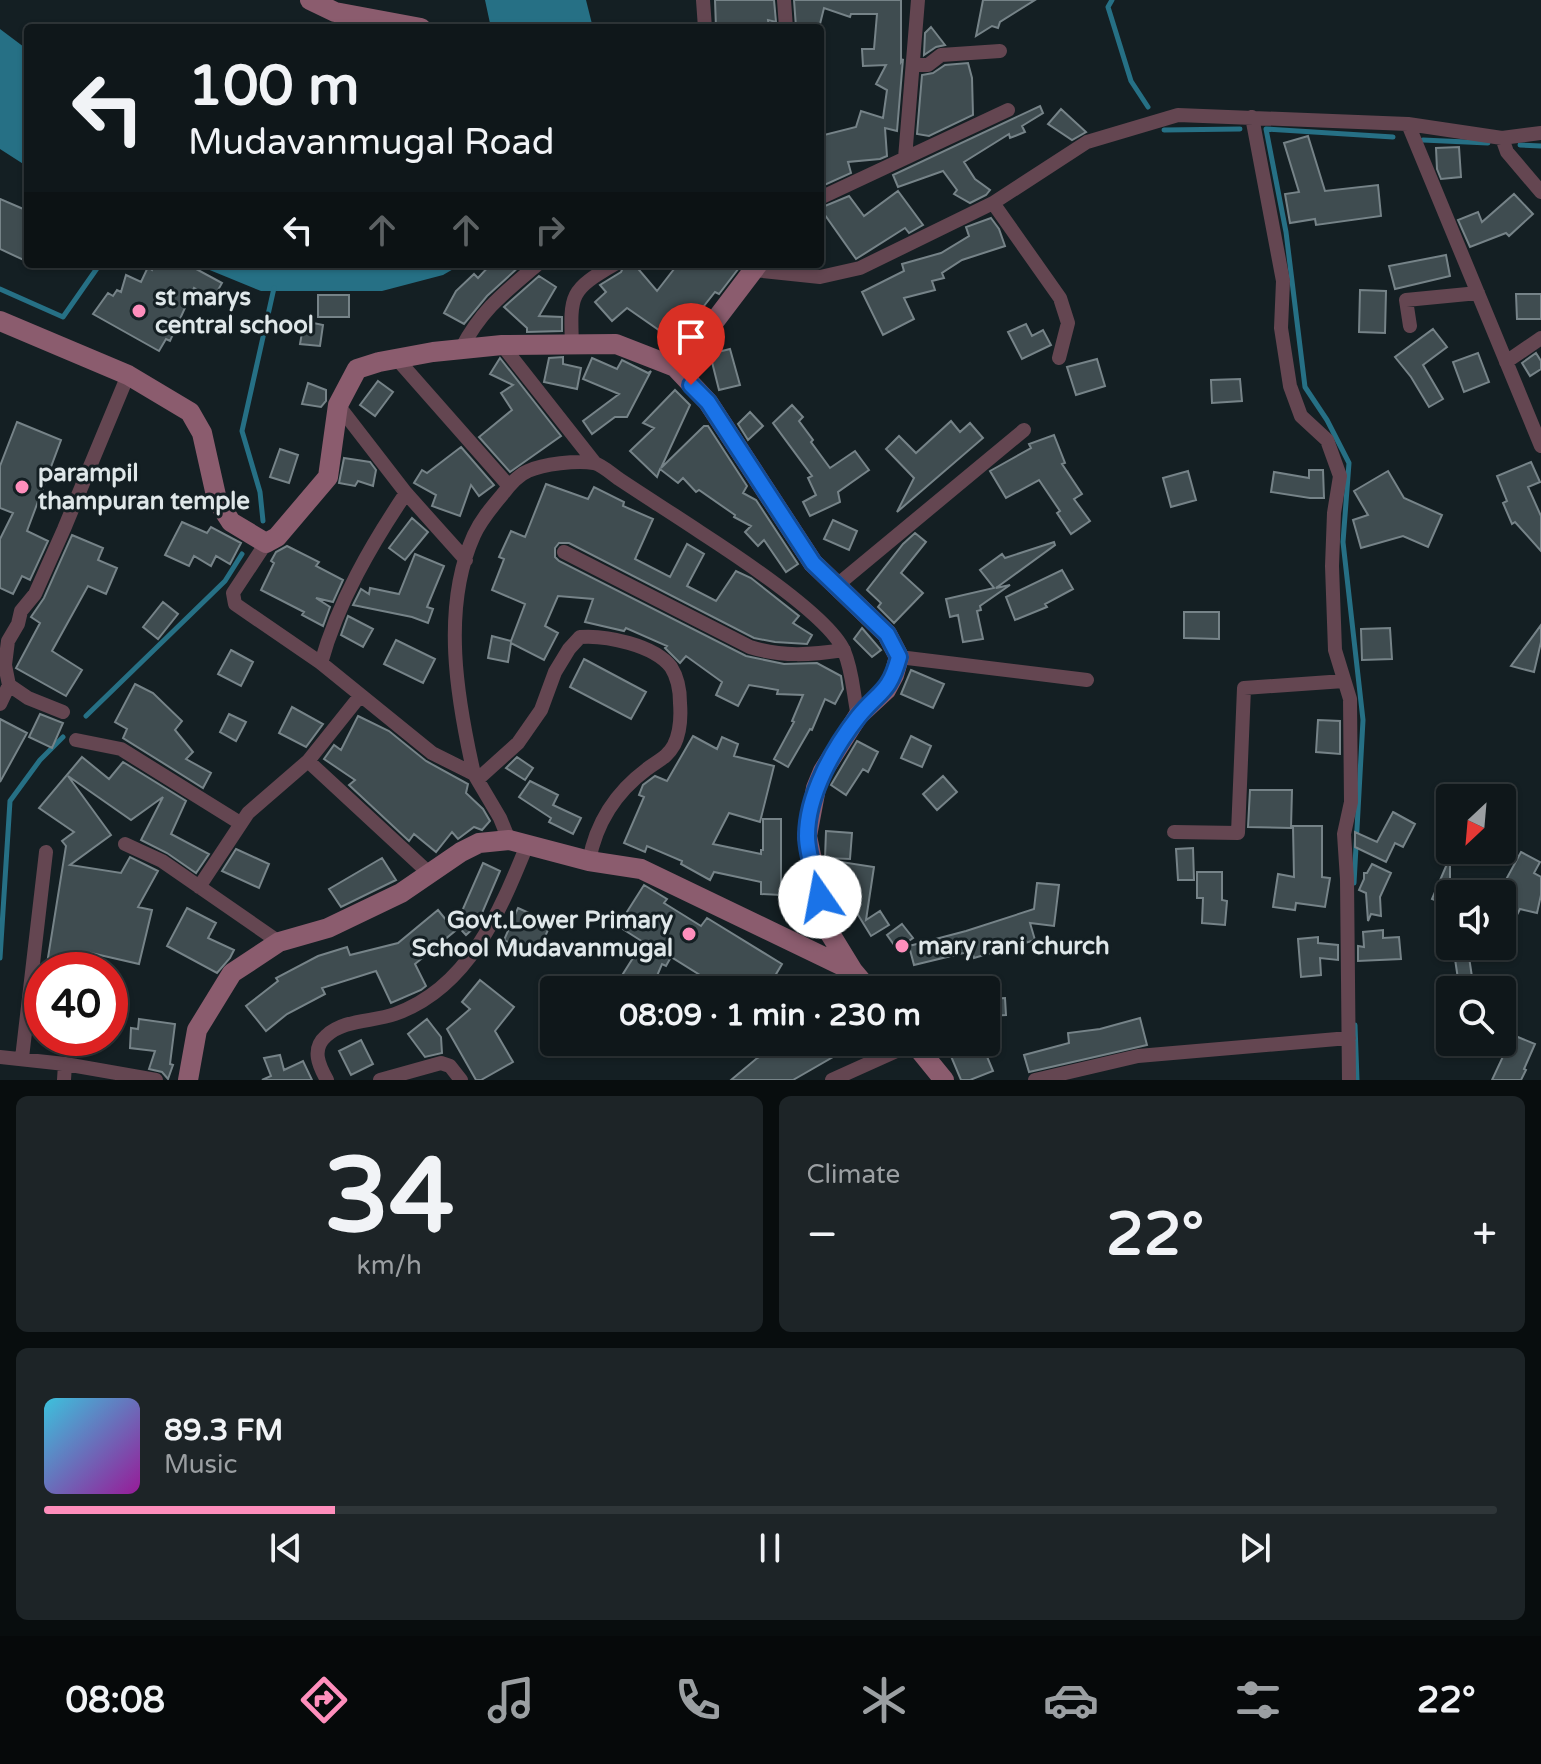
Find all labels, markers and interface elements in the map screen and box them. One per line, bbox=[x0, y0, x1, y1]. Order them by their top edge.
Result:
text: 100 m bbox=[188, 53, 359, 120]
icon: left bbox=[56, 56, 160, 160]
text: Mudavanmugal Road bbox=[188, 121, 554, 164]
icon: left bbox=[276, 208, 320, 252]
icon: ahead bbox=[360, 208, 404, 252]
icon: ahead bbox=[444, 208, 488, 252]
icon: right bbox=[528, 208, 572, 252]
place label: st marys central school bbox=[155, 283, 314, 340]
marker: st marys central school bbox=[130, 302, 148, 320]
pin bbox=[657, 303, 725, 385]
icon: arrive bbox=[669, 315, 713, 359]
place label: parampil thampuran temple bbox=[38, 459, 250, 516]
marker: parampil thampuran temple bbox=[13, 478, 31, 496]
north arrow bbox=[1436, 784, 1516, 864]
map controls bbox=[1436, 784, 1516, 1056]
position arrow bbox=[778, 855, 862, 939]
button: sound bbox=[1436, 880, 1516, 960]
place label: Govt.Lower Primary School Mudavanmugal bbox=[412, 906, 673, 963]
marker: Govt.Lower Primary School Mudavanmugal bbox=[680, 925, 698, 943]
place label: mary rani church bbox=[918, 932, 1110, 961]
marker: mary rani church bbox=[893, 937, 911, 955]
speed limit sign: 40 bbox=[24, 952, 128, 1056]
button: search bbox=[1436, 976, 1516, 1056]
text: 08:09 · 1 min · 230 m bbox=[619, 997, 921, 1034]
text: 34 bbox=[324, 1135, 455, 1260]
text: Climate bbox=[807, 1159, 900, 1190]
text: 22° bbox=[1106, 1199, 1204, 1271]
text: − bbox=[807, 1209, 838, 1262]
text: + bbox=[1472, 1209, 1497, 1262]
text: km/h bbox=[357, 1250, 422, 1281]
text: 89.3 FM bbox=[164, 1412, 283, 1449]
text: Music bbox=[164, 1449, 237, 1480]
icon: previous bbox=[264, 1526, 308, 1570]
icon: pause bbox=[748, 1526, 792, 1570]
icon: next bbox=[1233, 1526, 1277, 1570]
icon: directions bbox=[296, 1672, 352, 1728]
icon: music bbox=[483, 1672, 539, 1728]
icon: phone bbox=[670, 1672, 726, 1728]
icon: climate bbox=[856, 1672, 912, 1728]
icon: car bbox=[1043, 1672, 1099, 1728]
icon: filters bbox=[1230, 1672, 1286, 1728]
text: 08:08 bbox=[65, 1679, 165, 1722]
text: 22° bbox=[1417, 1679, 1476, 1722]

